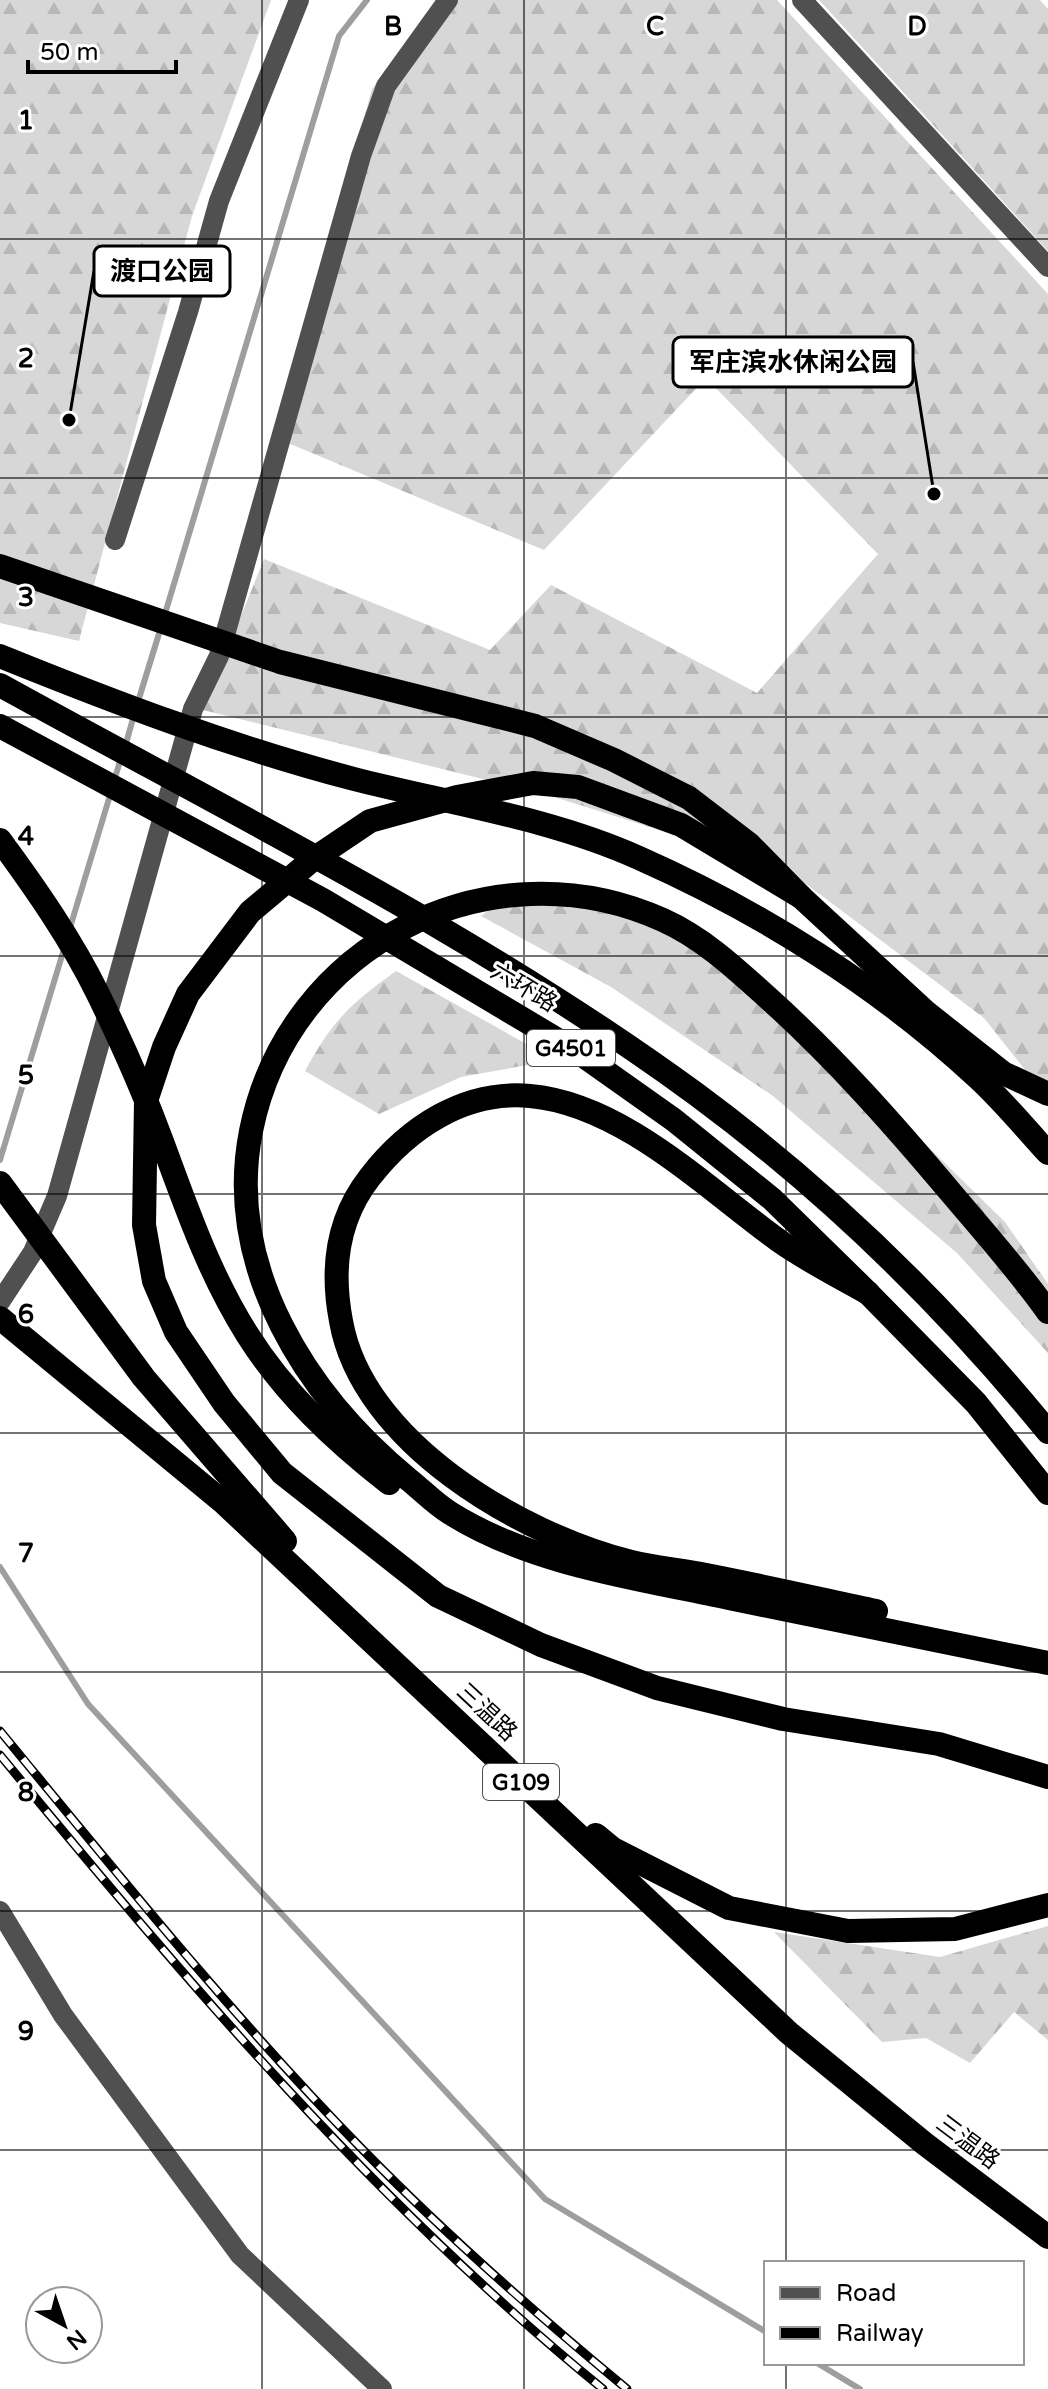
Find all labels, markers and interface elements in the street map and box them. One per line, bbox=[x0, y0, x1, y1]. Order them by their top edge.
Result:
text: B bbox=[384, 11, 402, 42]
text: C bbox=[646, 11, 664, 42]
text: D bbox=[907, 11, 927, 42]
scale bar bbox=[28, 24, 176, 74]
text: 50 m bbox=[40, 38, 98, 67]
text: 1 bbox=[18, 105, 34, 136]
callout: 渡口公园 bbox=[94, 246, 230, 296]
text: 渡口公园 bbox=[110, 256, 214, 287]
callout: 军庄滨水休闲公园 bbox=[673, 337, 913, 387]
text: 2 bbox=[18, 343, 34, 374]
text: 军庄滨水休闲公园 bbox=[689, 347, 897, 378]
text: 3 bbox=[18, 582, 34, 613]
text: 4 bbox=[18, 821, 34, 852]
street label: 六环路 bbox=[485, 956, 562, 1018]
road number: G4501 bbox=[527, 1030, 615, 1066]
text: 5 bbox=[18, 1060, 34, 1091]
text: 6 bbox=[18, 1299, 34, 1330]
text: 7 bbox=[18, 1538, 34, 1569]
street label: 三温路 bbox=[450, 1677, 523, 1748]
road number: G109 bbox=[483, 1764, 559, 1800]
text: 8 bbox=[18, 1777, 34, 1808]
text: 9 bbox=[18, 2016, 34, 2047]
street label: 三温路 bbox=[930, 2109, 1005, 2176]
legend bbox=[764, 2261, 1024, 2365]
text: Road bbox=[836, 2279, 896, 2308]
north arrow bbox=[24, 2285, 104, 2365]
text: Railway bbox=[836, 2319, 924, 2348]
text: N bbox=[61, 2324, 91, 2355]

